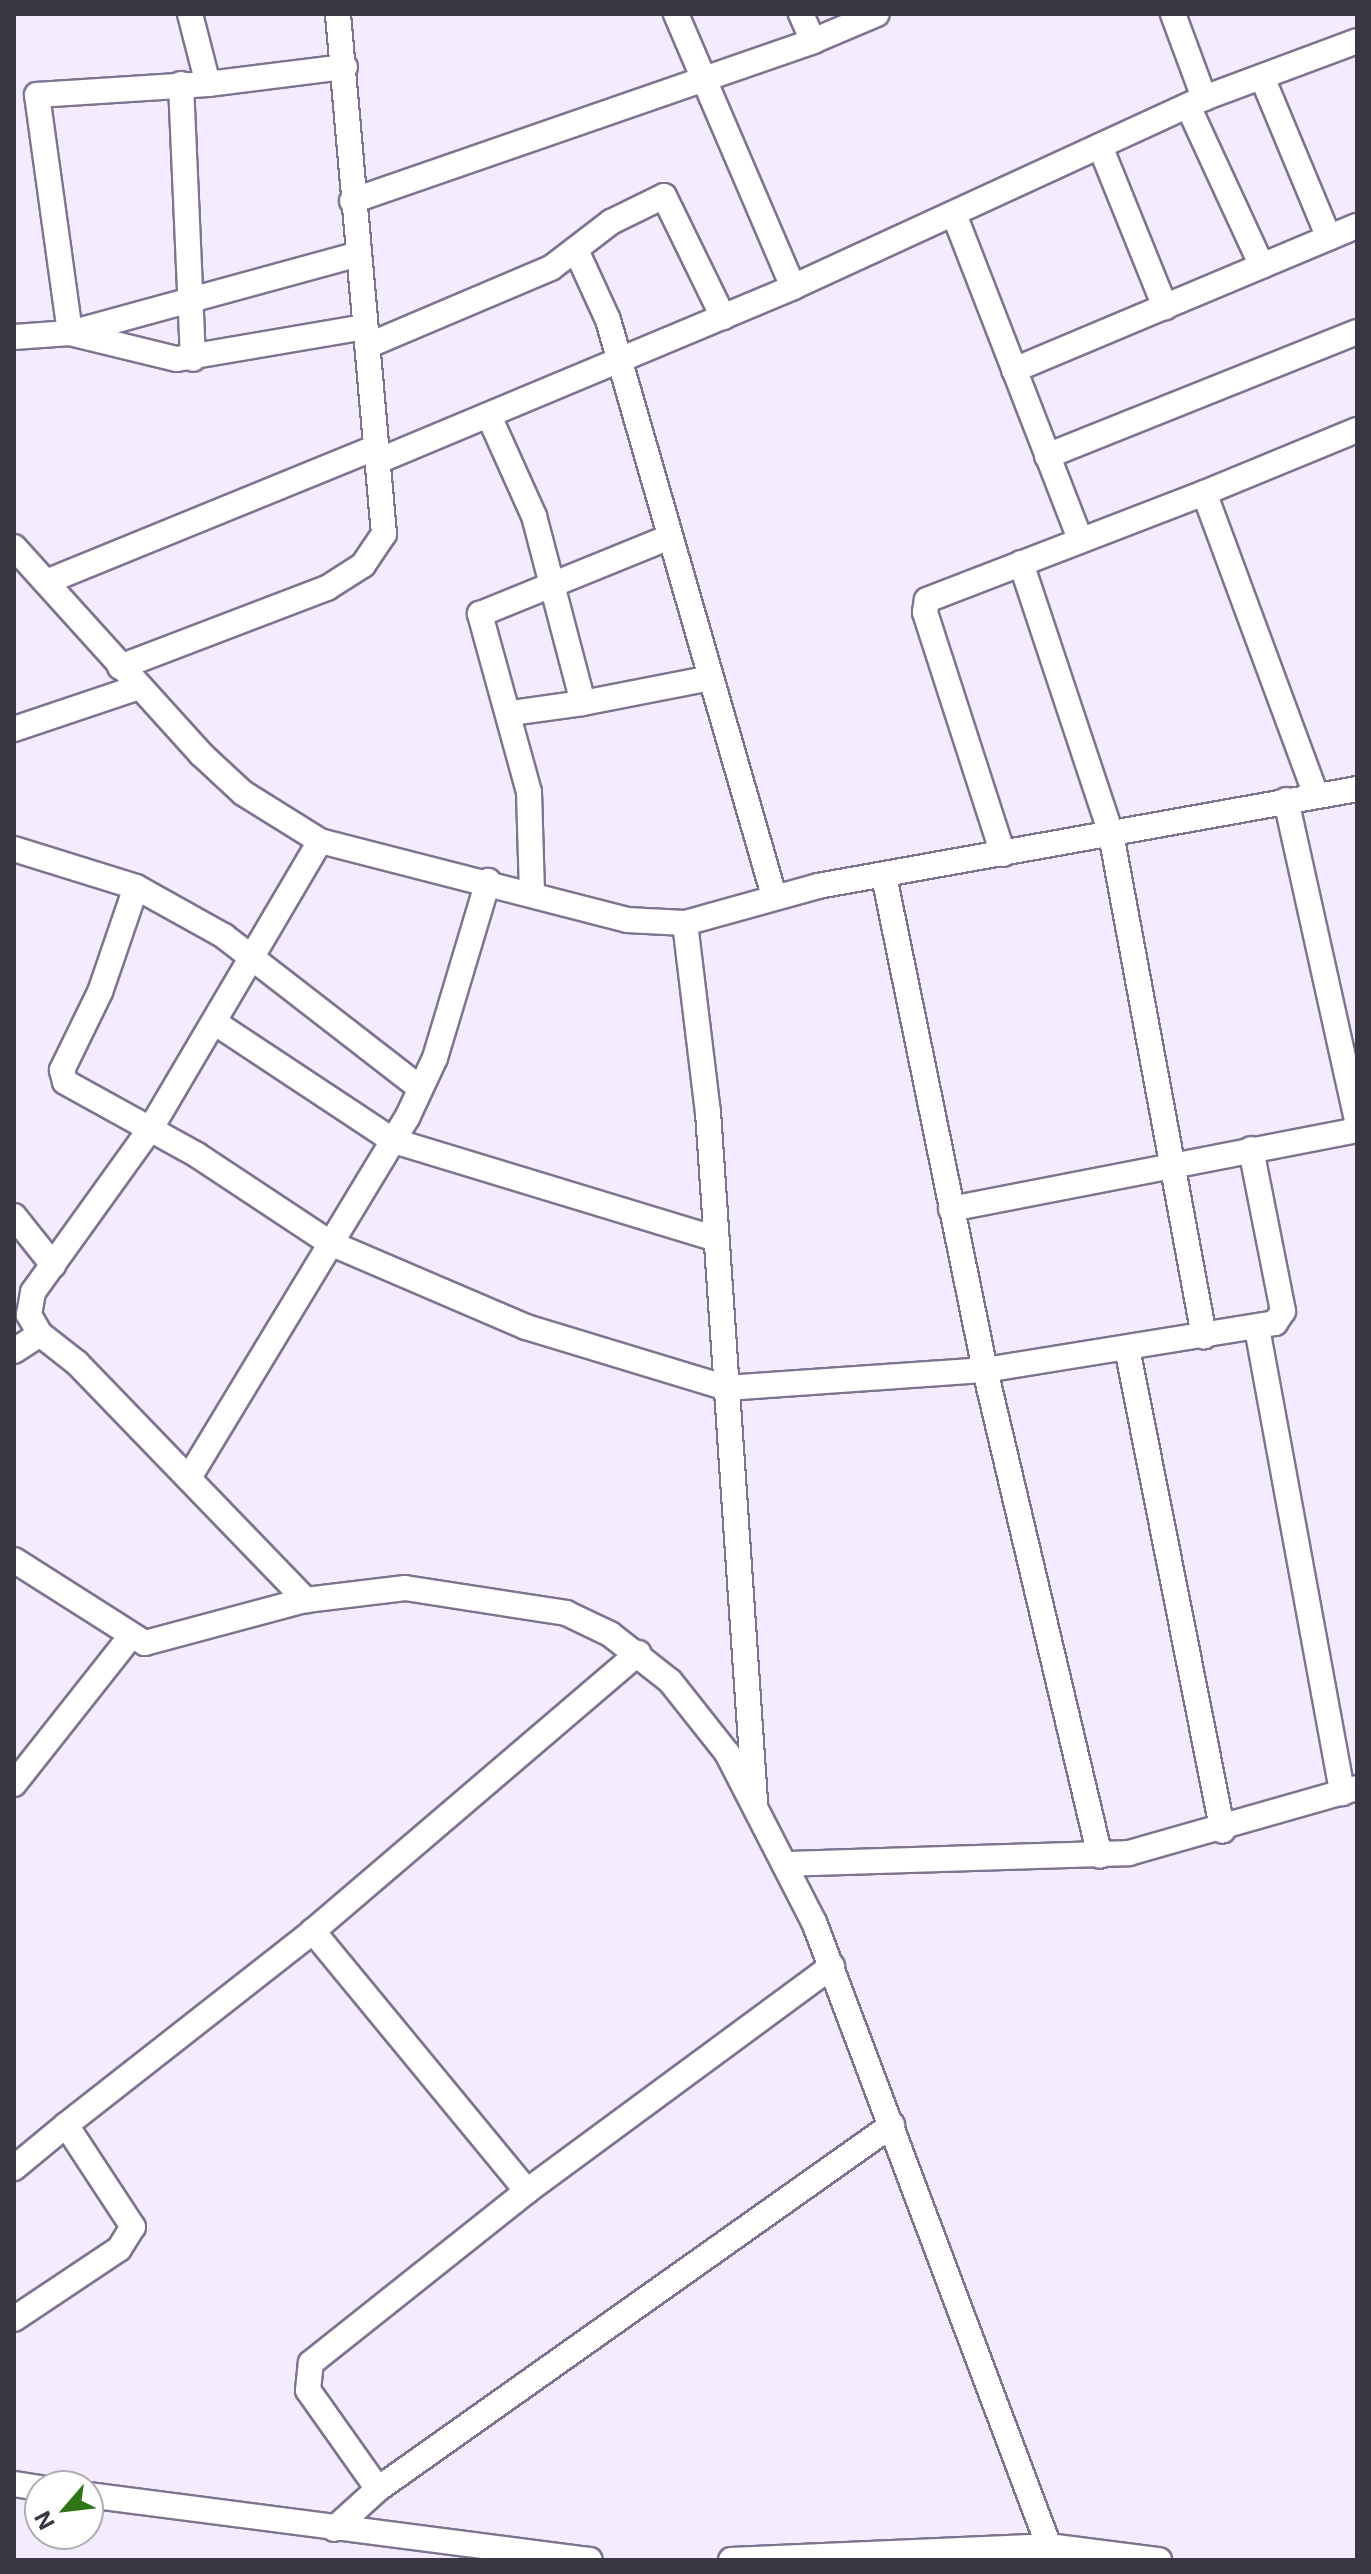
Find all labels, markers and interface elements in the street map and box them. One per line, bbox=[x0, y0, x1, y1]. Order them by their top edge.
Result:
north arrow bbox=[24, 2470, 104, 2550]
text: N bbox=[29, 2507, 60, 2534]

